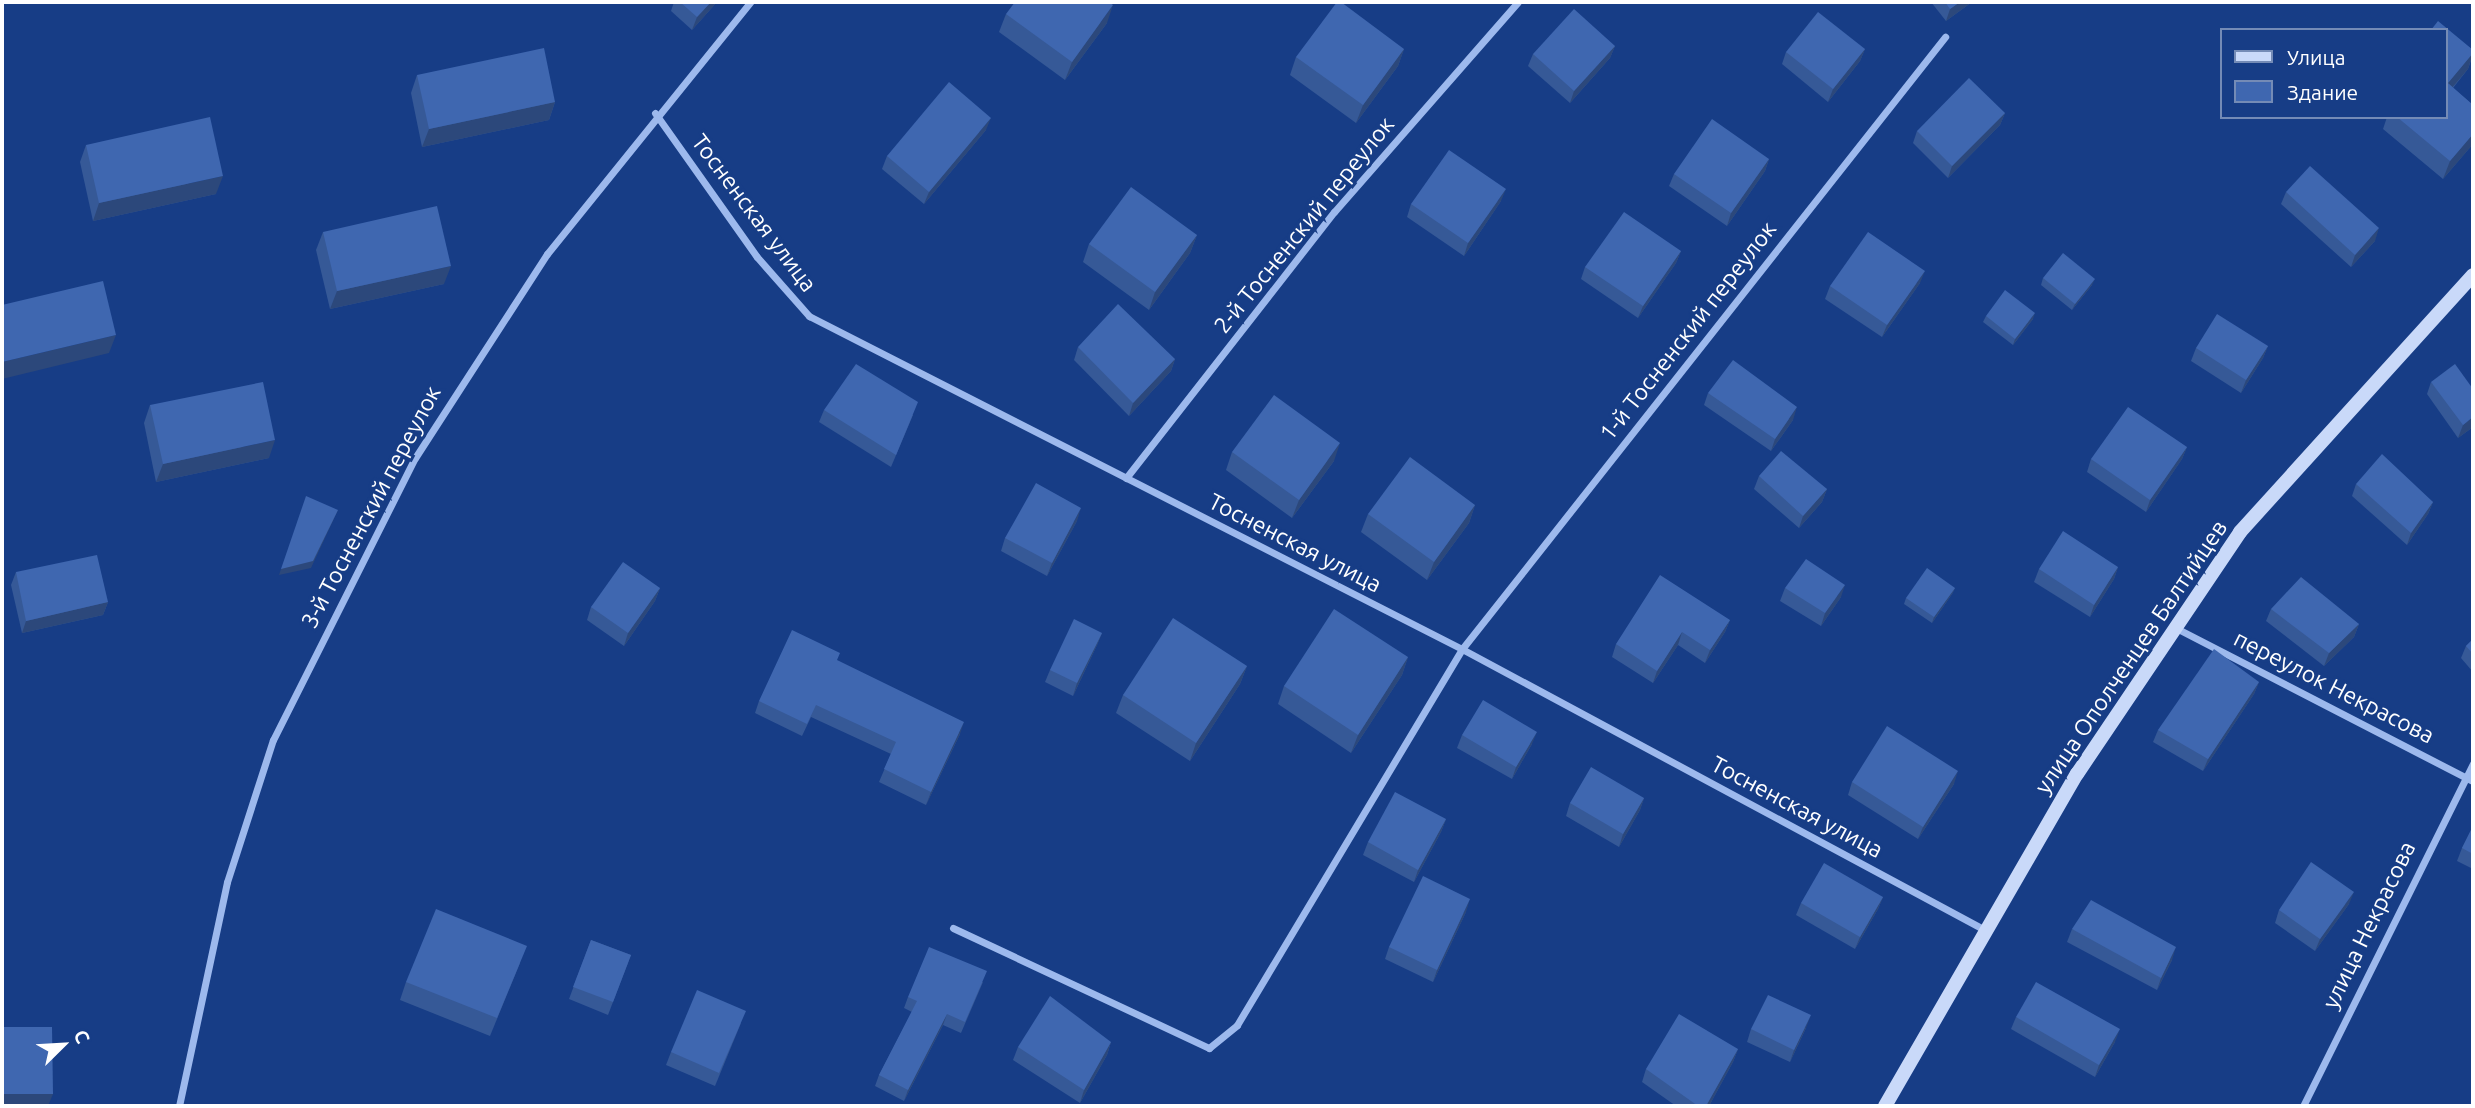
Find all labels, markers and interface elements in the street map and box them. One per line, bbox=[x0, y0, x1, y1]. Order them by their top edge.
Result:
legend bbox=[2220, 28, 2447, 119]
text: Улица bbox=[2287, 45, 2345, 69]
text: Здание bbox=[2287, 80, 2358, 104]
street label: 2-й Тосненский переулок bbox=[1208, 111, 1400, 339]
street label: Тосненская улица bbox=[686, 129, 822, 297]
street label: 1-й Тосненский переулок bbox=[1594, 216, 1782, 446]
street label: 3-й Тосненский переулок bbox=[295, 381, 447, 633]
street label: Тосненская улица bbox=[1204, 488, 1386, 598]
street label: улица Ополченцев Балтийцев bbox=[2029, 515, 2233, 799]
street label: переулок Некрасова bbox=[2229, 624, 2439, 750]
street label: Тосненская улица bbox=[1706, 750, 1888, 864]
street label: улица Некрасова bbox=[2317, 837, 2421, 1013]
north arrow bbox=[28, 1010, 98, 1080]
text: С bbox=[70, 1026, 95, 1046]

